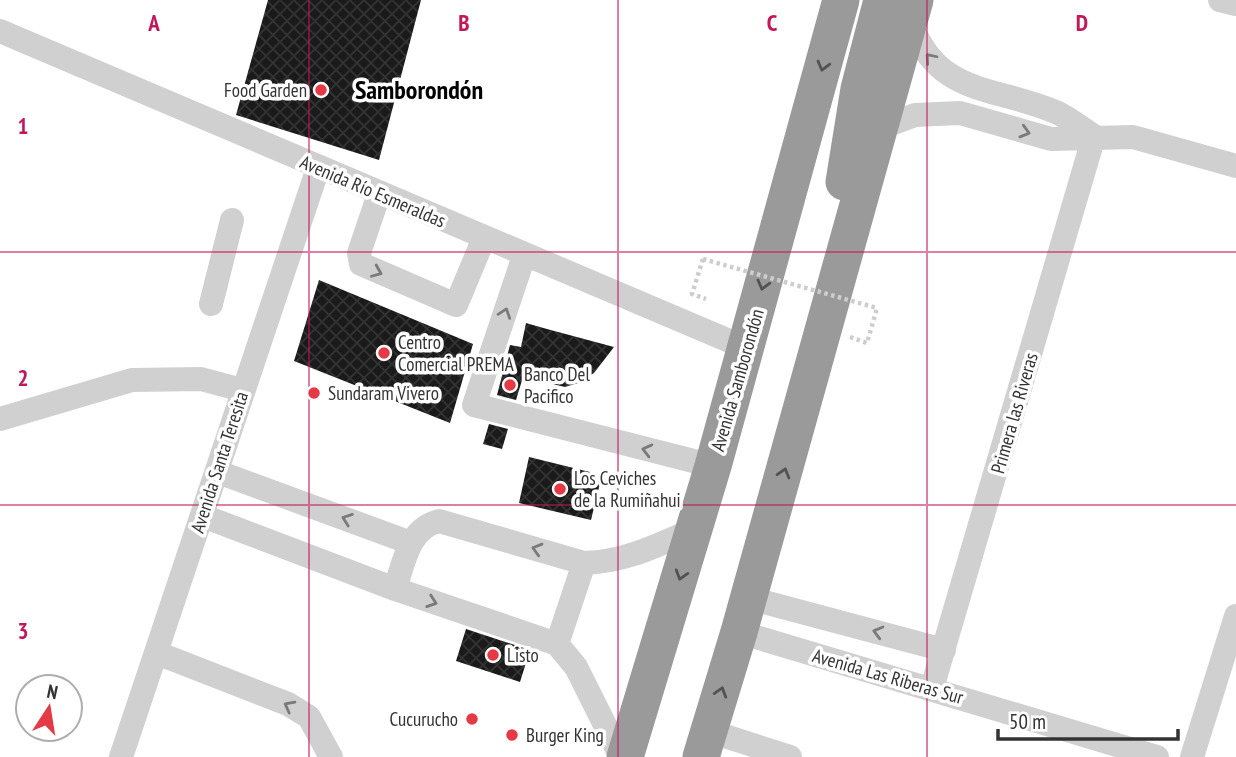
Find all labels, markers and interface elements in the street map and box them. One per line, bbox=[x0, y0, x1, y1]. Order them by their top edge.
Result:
text: A bbox=[147, 8, 160, 37]
text: B bbox=[458, 8, 470, 37]
text: C bbox=[767, 8, 778, 37]
text: D bbox=[1076, 8, 1088, 37]
one-way arrow bbox=[926, 53, 938, 66]
one-way arrow bbox=[817, 60, 832, 72]
district label: Samborondón bbox=[355, 73, 483, 106]
place label: Food Garden bbox=[224, 78, 307, 102]
marker: Food Garden bbox=[313, 82, 329, 98]
text: 1 bbox=[18, 111, 29, 140]
one-way arrow bbox=[1019, 124, 1031, 138]
street label: Avenida Río Esmeraldas bbox=[297, 150, 449, 232]
one-way arrow bbox=[371, 263, 383, 277]
one-way arrow bbox=[757, 279, 772, 291]
street label: Avenida Samborondón bbox=[705, 306, 769, 454]
one-way arrow bbox=[497, 307, 511, 319]
place label: Centro Comercial PREMA bbox=[398, 330, 514, 376]
marker: Centro Comercial PREMA bbox=[376, 345, 392, 361]
street label: Primera las Riveras bbox=[985, 350, 1043, 476]
place label: Banco Del Pacifico bbox=[524, 362, 590, 408]
text: 2 bbox=[18, 363, 29, 392]
marker: Banco Del Pacifico bbox=[502, 377, 518, 393]
place label: Sundaram Vivero bbox=[328, 381, 439, 405]
marker: Sundaram Vivero bbox=[306, 385, 322, 401]
street label: Avenida Santa Teresita bbox=[185, 388, 253, 536]
one-way arrow bbox=[641, 444, 653, 458]
place label: Los Ceviches de la Rumiñahui bbox=[574, 466, 681, 512]
one-way arrow bbox=[776, 468, 790, 480]
marker: Los Ceviches de la Rumiñahui bbox=[552, 481, 568, 497]
one-way arrow bbox=[341, 514, 353, 528]
one-way arrow bbox=[531, 543, 543, 558]
one-way arrow bbox=[674, 568, 689, 580]
one-way arrow bbox=[426, 593, 438, 608]
text: 3 bbox=[18, 616, 29, 645]
one-way arrow bbox=[872, 626, 884, 641]
place label: Listo bbox=[507, 643, 539, 667]
street label: Avenida Las Riberas Sur bbox=[810, 643, 967, 709]
marker: Listo bbox=[485, 647, 501, 663]
north arrow bbox=[14, 673, 84, 743]
text: N bbox=[45, 679, 60, 704]
one-way arrow bbox=[712, 686, 727, 698]
scale bar bbox=[998, 698, 1178, 742]
one-way arrow bbox=[284, 701, 296, 714]
place label: Cucurucho bbox=[390, 707, 458, 731]
text: 50 m bbox=[1009, 708, 1046, 735]
marker: Cucurucho bbox=[464, 711, 480, 727]
place label: Burger King bbox=[526, 723, 604, 747]
marker: Burger King bbox=[504, 727, 520, 743]

